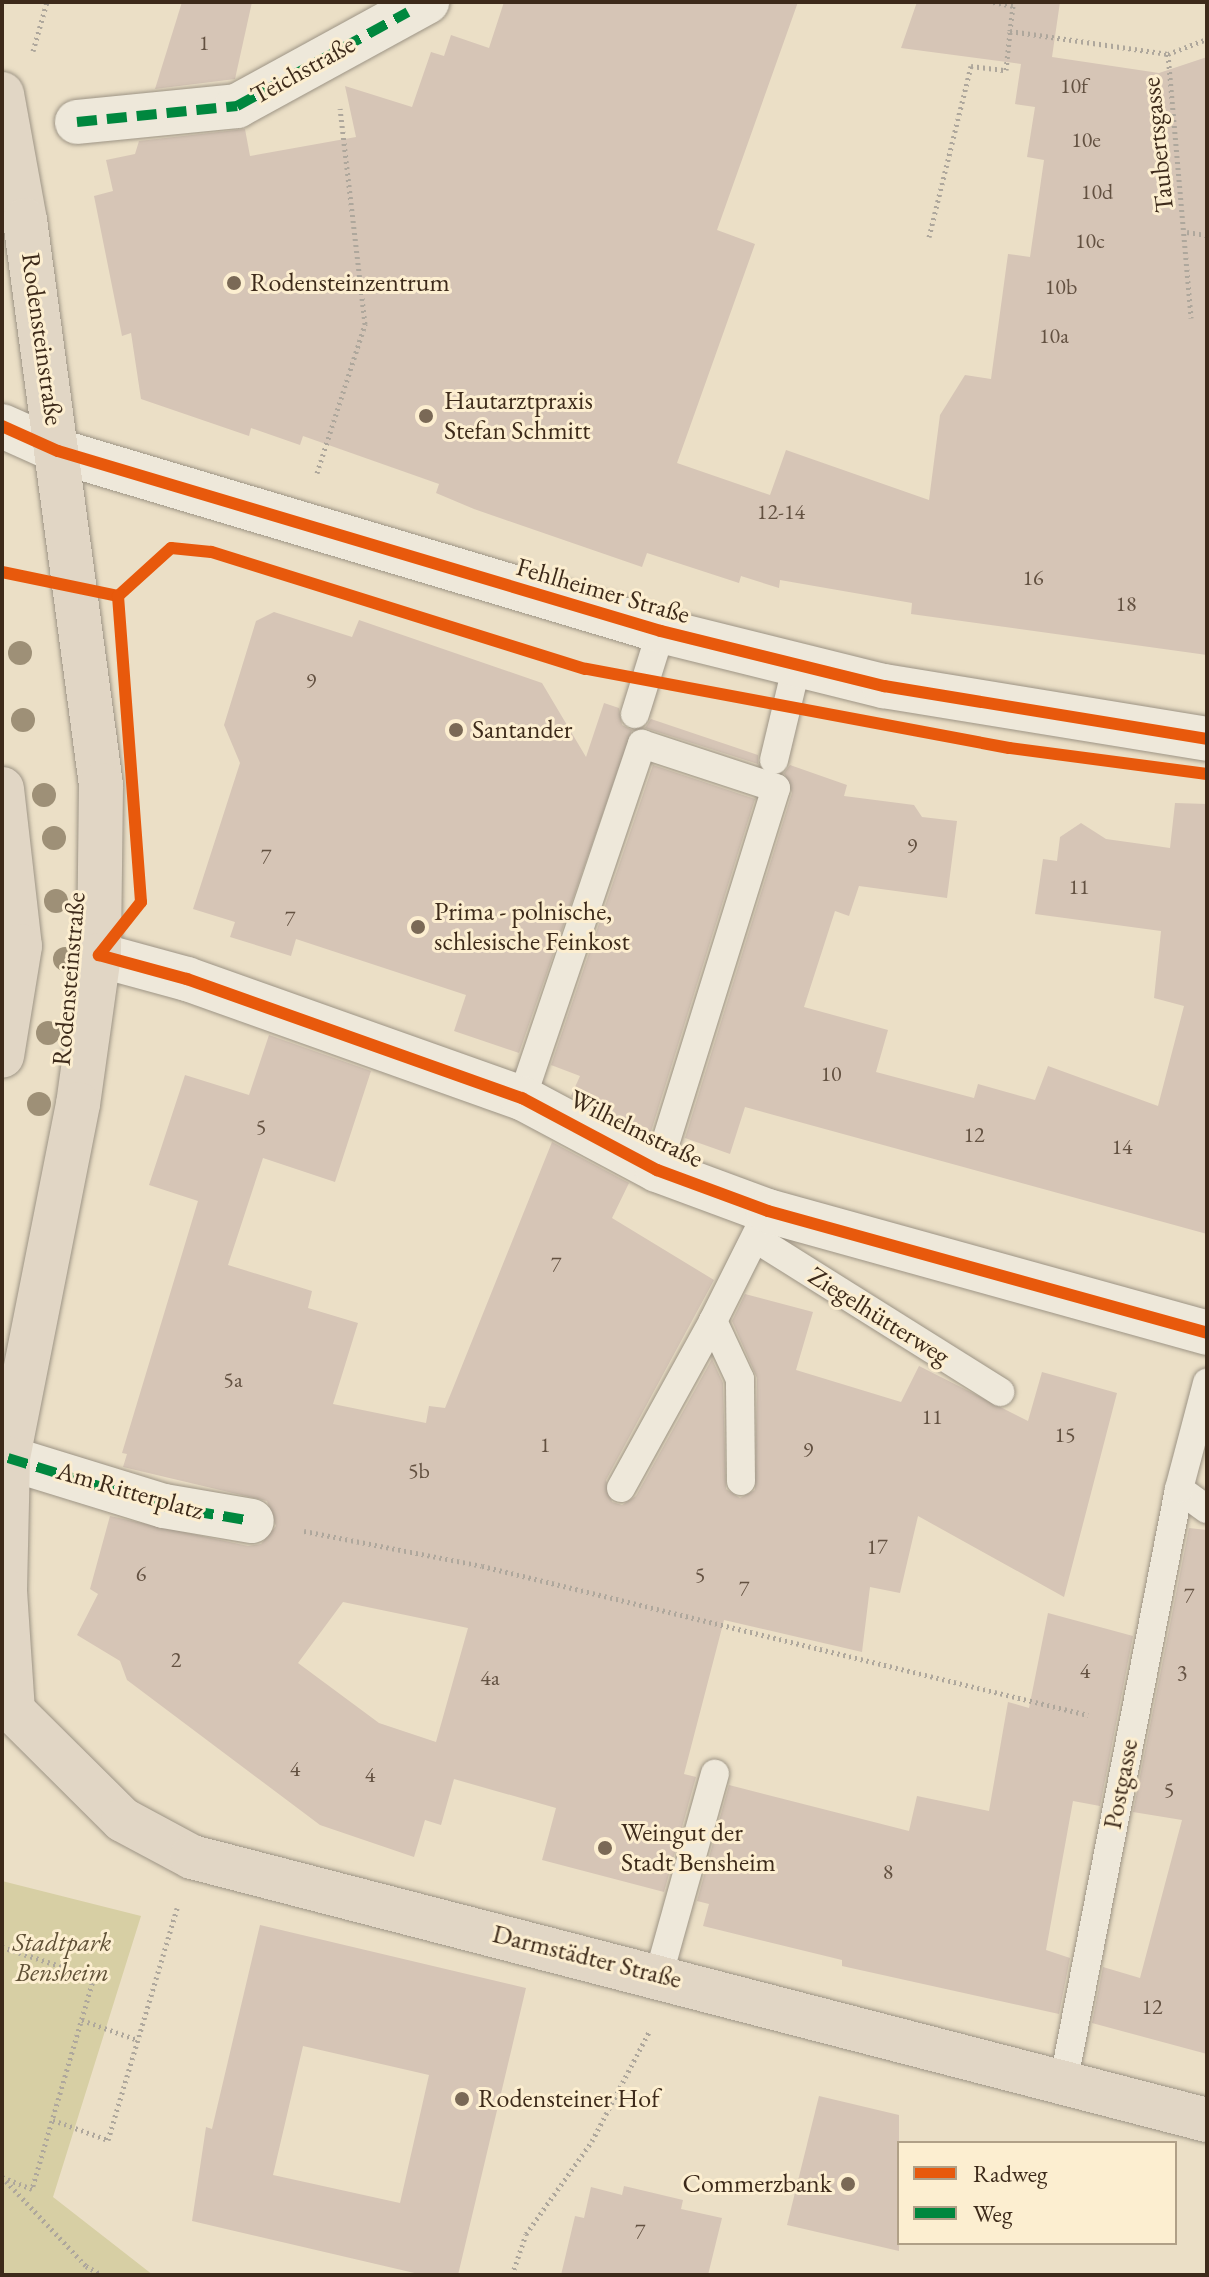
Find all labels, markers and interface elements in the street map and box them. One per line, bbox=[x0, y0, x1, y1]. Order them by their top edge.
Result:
street label: Teichstraße bbox=[246, 29, 360, 111]
house number: 1 bbox=[199, 30, 209, 56]
house number: 10f bbox=[1060, 73, 1088, 99]
street label: Taubertsgasse bbox=[1135, 76, 1181, 214]
house number: 10e bbox=[1071, 127, 1101, 153]
house number: 10d bbox=[1081, 179, 1113, 205]
house number: 10c bbox=[1075, 228, 1105, 254]
street label: Rodensteinstraße bbox=[14, 251, 70, 427]
place label: Rodensteinzentrum bbox=[250, 267, 450, 299]
marker: Rodensteinzentrum bbox=[225, 274, 243, 292]
house number: 10b bbox=[1045, 274, 1077, 300]
house number: 10a bbox=[1039, 323, 1069, 349]
place label: Hautarztpraxis Stefan Schmitt bbox=[444, 385, 593, 446]
marker: Hautarztpraxis Stefan Schmitt bbox=[415, 405, 437, 427]
house number: 12-14 bbox=[757, 499, 805, 525]
street label: Fehlheimer Straße bbox=[513, 551, 693, 631]
house number: 16 bbox=[1022, 565, 1044, 591]
house number: 18 bbox=[1115, 591, 1137, 617]
house number: 9 bbox=[306, 668, 316, 694]
place label: Santander bbox=[472, 714, 572, 746]
marker: Santander bbox=[447, 721, 465, 739]
house number: 9 bbox=[907, 833, 917, 859]
house number: 7 bbox=[261, 844, 271, 870]
house number: 11 bbox=[1068, 874, 1090, 900]
street label: Rodensteinstraße bbox=[46, 891, 92, 1067]
place label: Prima - polnische, schlesische Feinkost bbox=[434, 896, 630, 958]
house number: 7 bbox=[285, 906, 295, 932]
marker: Prima - polnische, schlesische Feinkost bbox=[409, 918, 427, 936]
house number: 10 bbox=[820, 1061, 842, 1087]
street label: Wilhelmstraße bbox=[564, 1083, 708, 1175]
house number: 5 bbox=[256, 1114, 266, 1140]
house number: 12 bbox=[963, 1122, 985, 1148]
house number: 14 bbox=[1111, 1134, 1133, 1160]
house number: 7 bbox=[551, 1252, 561, 1278]
street label: Ziegelhütterweg bbox=[803, 1260, 955, 1372]
house number: 5a bbox=[223, 1367, 243, 1393]
house number: 11 bbox=[921, 1404, 943, 1430]
house number: 15 bbox=[1054, 1422, 1076, 1448]
house number: 1 bbox=[540, 1432, 550, 1458]
house number: 9 bbox=[803, 1437, 813, 1463]
street label: Am Ritterplatz bbox=[53, 1455, 207, 1527]
house number: 5b bbox=[408, 1458, 430, 1484]
house number: 17 bbox=[866, 1534, 888, 1560]
house number: 6 bbox=[136, 1561, 146, 1587]
house number: 5 bbox=[695, 1562, 705, 1588]
house number: 7 bbox=[739, 1576, 749, 1602]
house number: 7 bbox=[1184, 1583, 1194, 1609]
house number: 2 bbox=[171, 1647, 181, 1673]
house number: 4 bbox=[1080, 1658, 1090, 1684]
house number: 3 bbox=[1177, 1660, 1187, 1686]
house number: 4a bbox=[480, 1665, 500, 1691]
street label: Postgasse bbox=[1097, 1736, 1145, 1832]
house number: 4 bbox=[290, 1756, 300, 1782]
house number: 4 bbox=[365, 1762, 375, 1788]
house number: 5 bbox=[1164, 1777, 1174, 1803]
place label: Weingut der Stadt Bensheim bbox=[621, 1817, 776, 1878]
marker: Weingut der Stadt Bensheim bbox=[596, 1839, 614, 1857]
house number: 8 bbox=[883, 1859, 893, 1885]
street label: Darmstädter Straße bbox=[489, 1918, 685, 1996]
park label: Stadtpark Bensheim bbox=[13, 1927, 111, 1988]
house number: 12 bbox=[1141, 1994, 1163, 2020]
place label: Rodensteiner Hof bbox=[478, 2083, 659, 2115]
marker: Rodensteiner Hof bbox=[453, 2090, 471, 2108]
legend bbox=[897, 2141, 1177, 2245]
text: Radweg bbox=[973, 2158, 1047, 2189]
place label: Commerzbank bbox=[682, 2168, 832, 2200]
marker: Commerzbank bbox=[839, 2175, 857, 2193]
text: Weg bbox=[973, 2198, 1012, 2229]
house number: 7 bbox=[635, 2219, 645, 2245]

